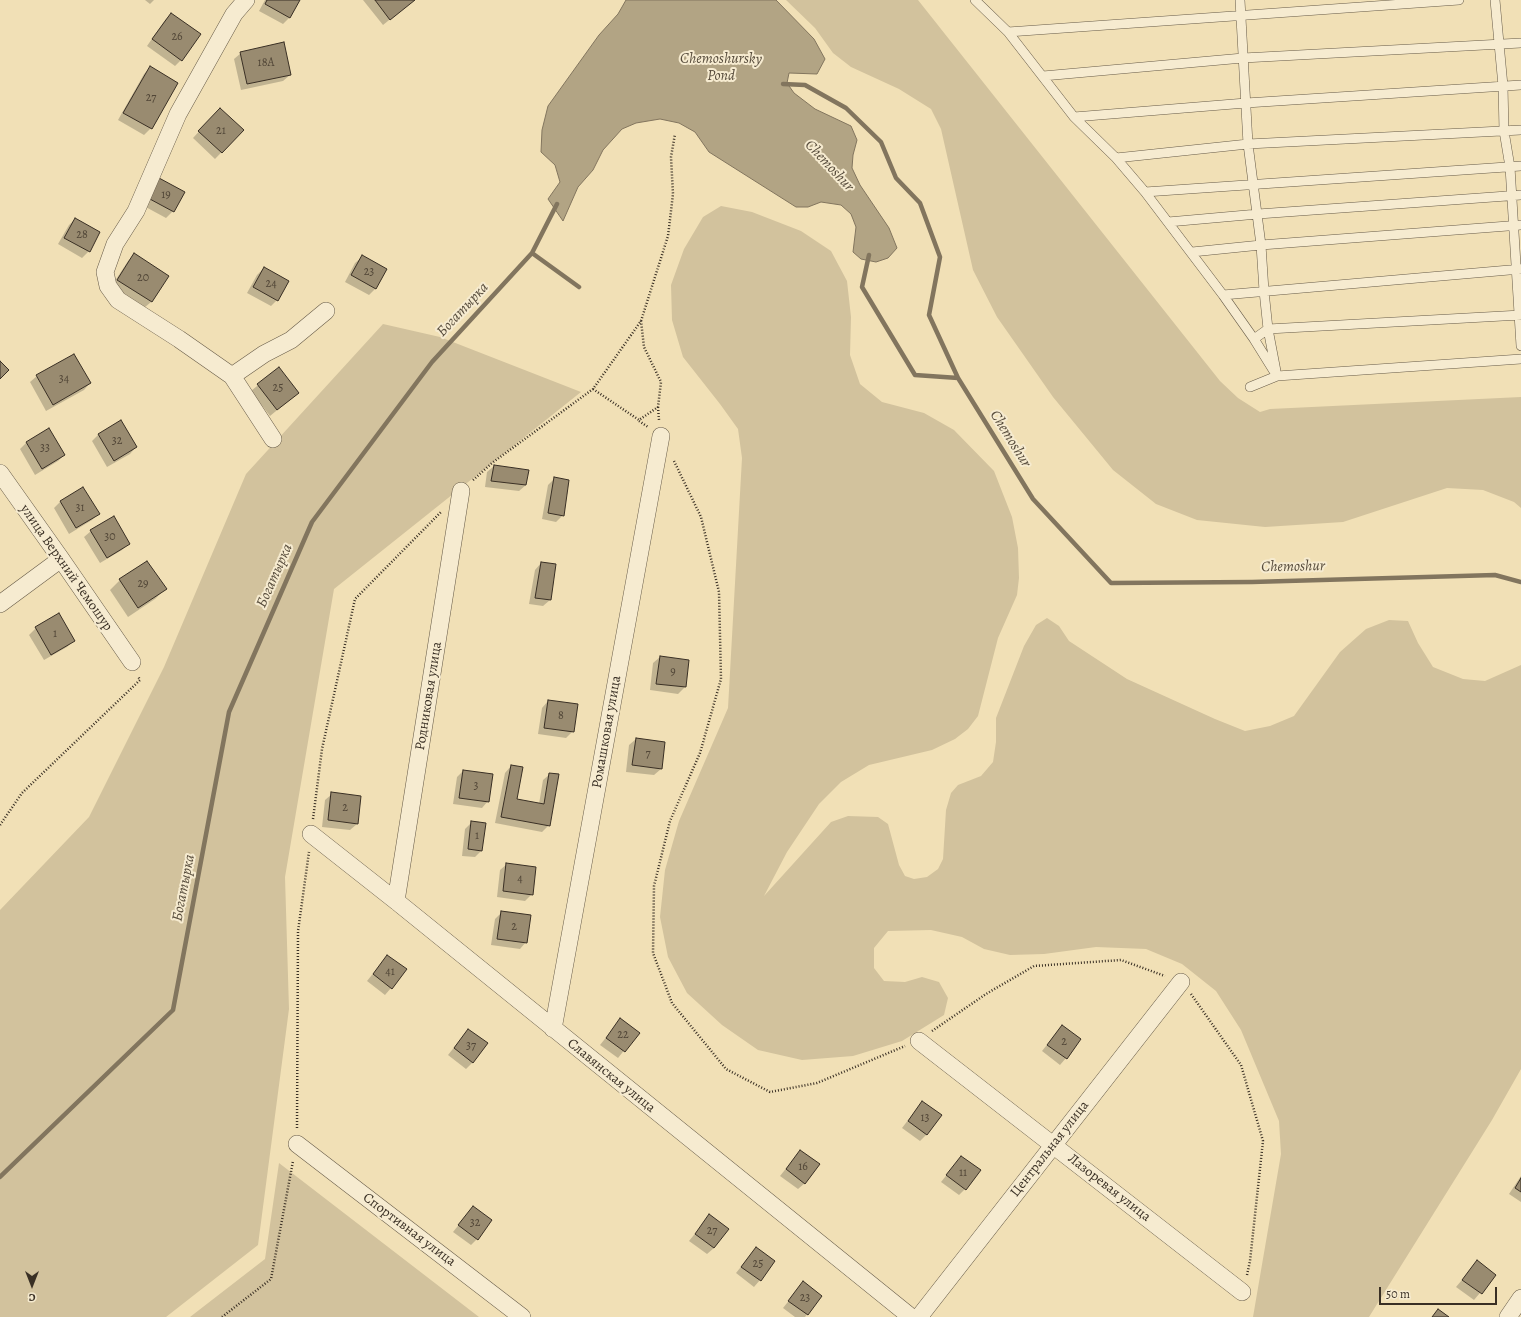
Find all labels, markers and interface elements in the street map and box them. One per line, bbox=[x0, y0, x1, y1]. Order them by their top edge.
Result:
house number: 26 bbox=[171, 30, 183, 44]
water label: Chemoshursky Pond bbox=[680, 50, 762, 85]
house number: 18А bbox=[258, 56, 274, 70]
house number: 27 bbox=[146, 91, 156, 105]
house number: 21 bbox=[216, 124, 226, 138]
water label: Chemoshur bbox=[801, 137, 857, 195]
house number: 19 bbox=[161, 188, 171, 202]
house number: 28 bbox=[76, 228, 88, 242]
house number: 23 bbox=[364, 265, 374, 279]
house number: 20 bbox=[137, 271, 149, 285]
house number: 24 bbox=[265, 277, 277, 291]
water label: Богатырка bbox=[433, 279, 493, 341]
house number: 34 bbox=[59, 372, 69, 386]
house number: 25 bbox=[273, 381, 283, 395]
water label: Chemoshur bbox=[985, 407, 1035, 471]
house number: 32 bbox=[112, 434, 122, 448]
house number: 33 bbox=[40, 441, 50, 455]
house number: 31 bbox=[75, 501, 85, 515]
street label: улица Верхний Чемошур bbox=[16, 502, 116, 634]
house number: 30 bbox=[104, 530, 116, 544]
water label: Богатырка bbox=[253, 541, 297, 611]
water label: Chemoshur bbox=[1261, 557, 1325, 577]
house number: 29 bbox=[137, 577, 149, 591]
house number: 1 bbox=[53, 627, 57, 641]
street label: Родниковая улица bbox=[412, 640, 446, 752]
house number: 9 bbox=[670, 665, 676, 679]
street label: Ромашковая улица bbox=[589, 674, 625, 790]
house number: 8 bbox=[558, 709, 564, 723]
house number: 7 bbox=[645, 747, 651, 761]
house number: 3 bbox=[474, 779, 478, 793]
house number: 2 bbox=[342, 801, 348, 815]
house number: 1 bbox=[475, 829, 479, 843]
water label: Богатырка bbox=[169, 853, 199, 923]
house number: 4 bbox=[517, 872, 523, 886]
house number: 2 bbox=[511, 920, 517, 934]
house number: 41 bbox=[385, 965, 395, 979]
house number: 22 bbox=[617, 1028, 629, 1042]
street label: Славянская улица bbox=[564, 1035, 658, 1117]
house number: 2 bbox=[1061, 1035, 1067, 1049]
house number: 37 bbox=[466, 1039, 476, 1053]
street label: Центральная улица bbox=[1007, 1098, 1093, 1200]
house number: 13 bbox=[920, 1111, 930, 1125]
street label: Лазоревая улица bbox=[1064, 1150, 1154, 1226]
house number: 16 bbox=[798, 1160, 808, 1174]
house number: 11 bbox=[959, 1166, 967, 1180]
street label: Спортивная улица bbox=[359, 1190, 459, 1270]
house number: 32 bbox=[470, 1216, 480, 1230]
house number: 27 bbox=[707, 1224, 717, 1238]
house number: 25 bbox=[753, 1257, 763, 1271]
north arrow bbox=[12, 1265, 52, 1305]
scale bar bbox=[1381, 1279, 1499, 1305]
text: 50 m bbox=[1386, 1286, 1410, 1302]
text: С bbox=[29, 1290, 35, 1305]
house number: 23 bbox=[800, 1291, 810, 1305]

